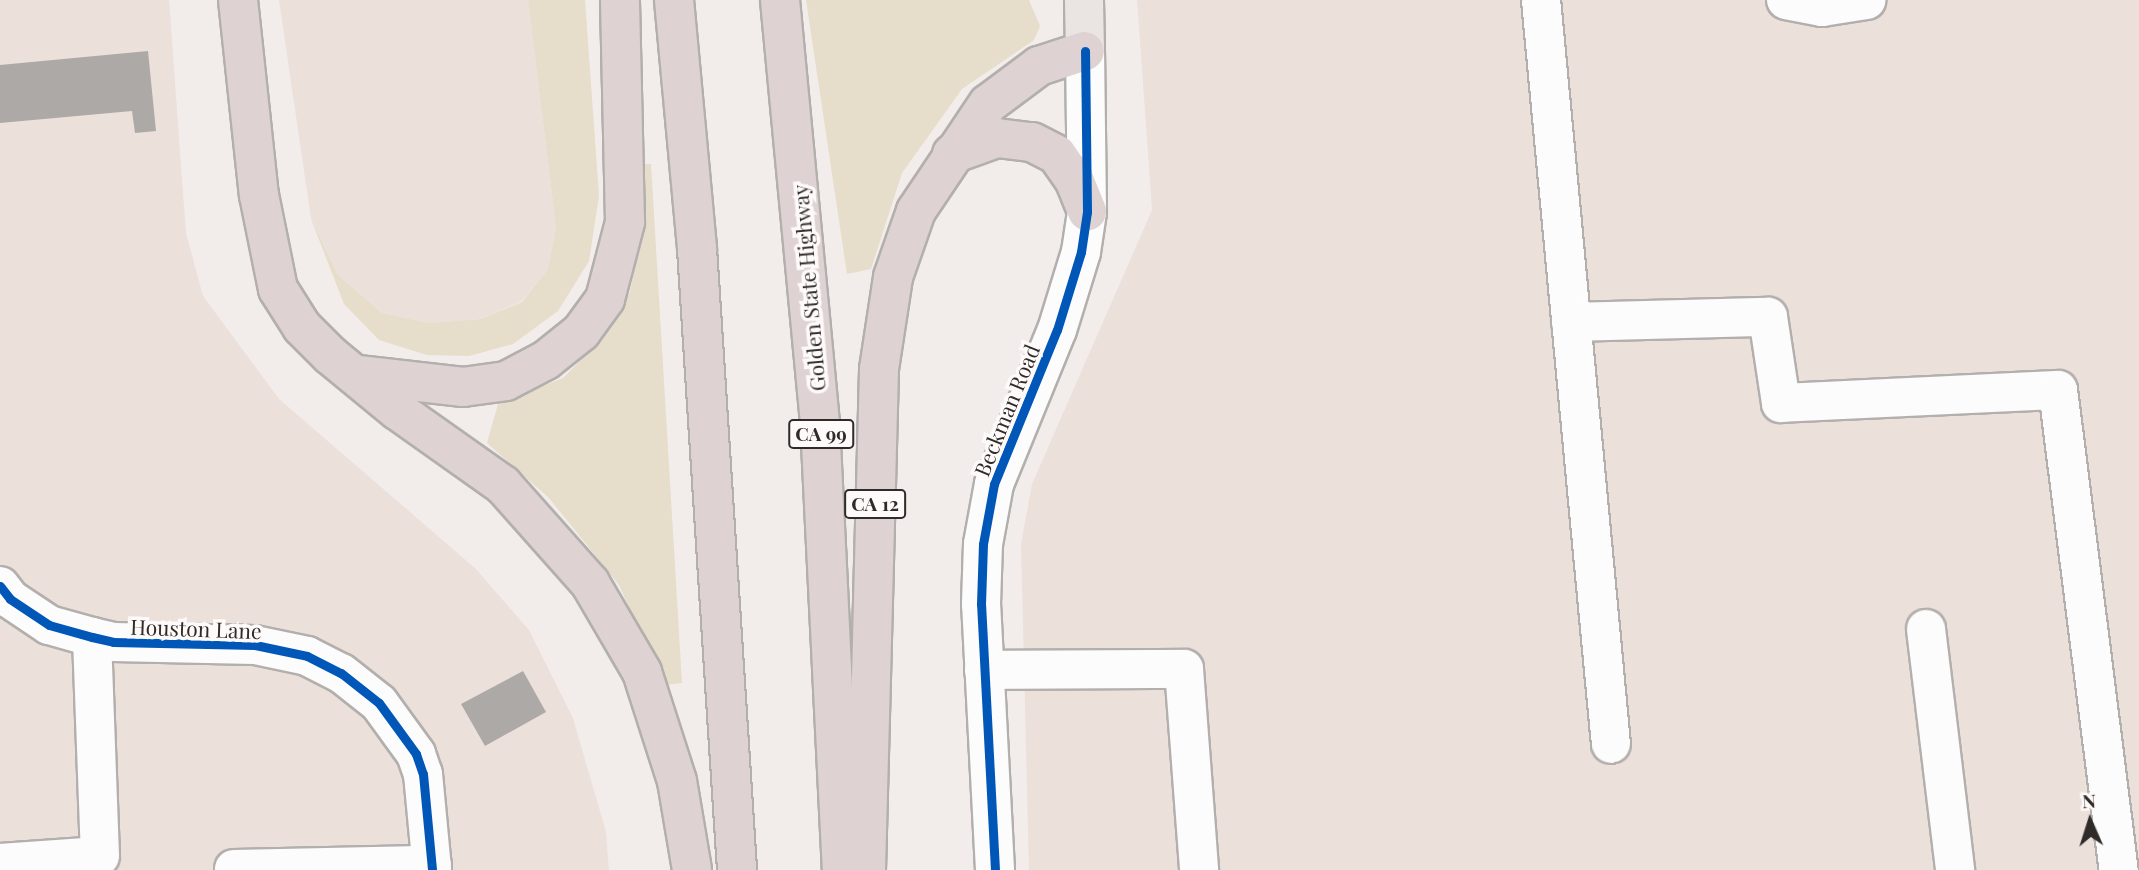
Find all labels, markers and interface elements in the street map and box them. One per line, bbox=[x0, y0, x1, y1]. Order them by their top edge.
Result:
street label: Golden State Highway bbox=[786, 184, 830, 392]
street label: Beckman Road bbox=[968, 340, 1044, 480]
road number: CA 99 bbox=[788, 418, 854, 449]
road number: CA 12 bbox=[844, 489, 906, 520]
street label: Houston Lane bbox=[130, 613, 262, 643]
north arrow bbox=[2055, 786, 2125, 856]
text: N bbox=[2081, 787, 2096, 813]

